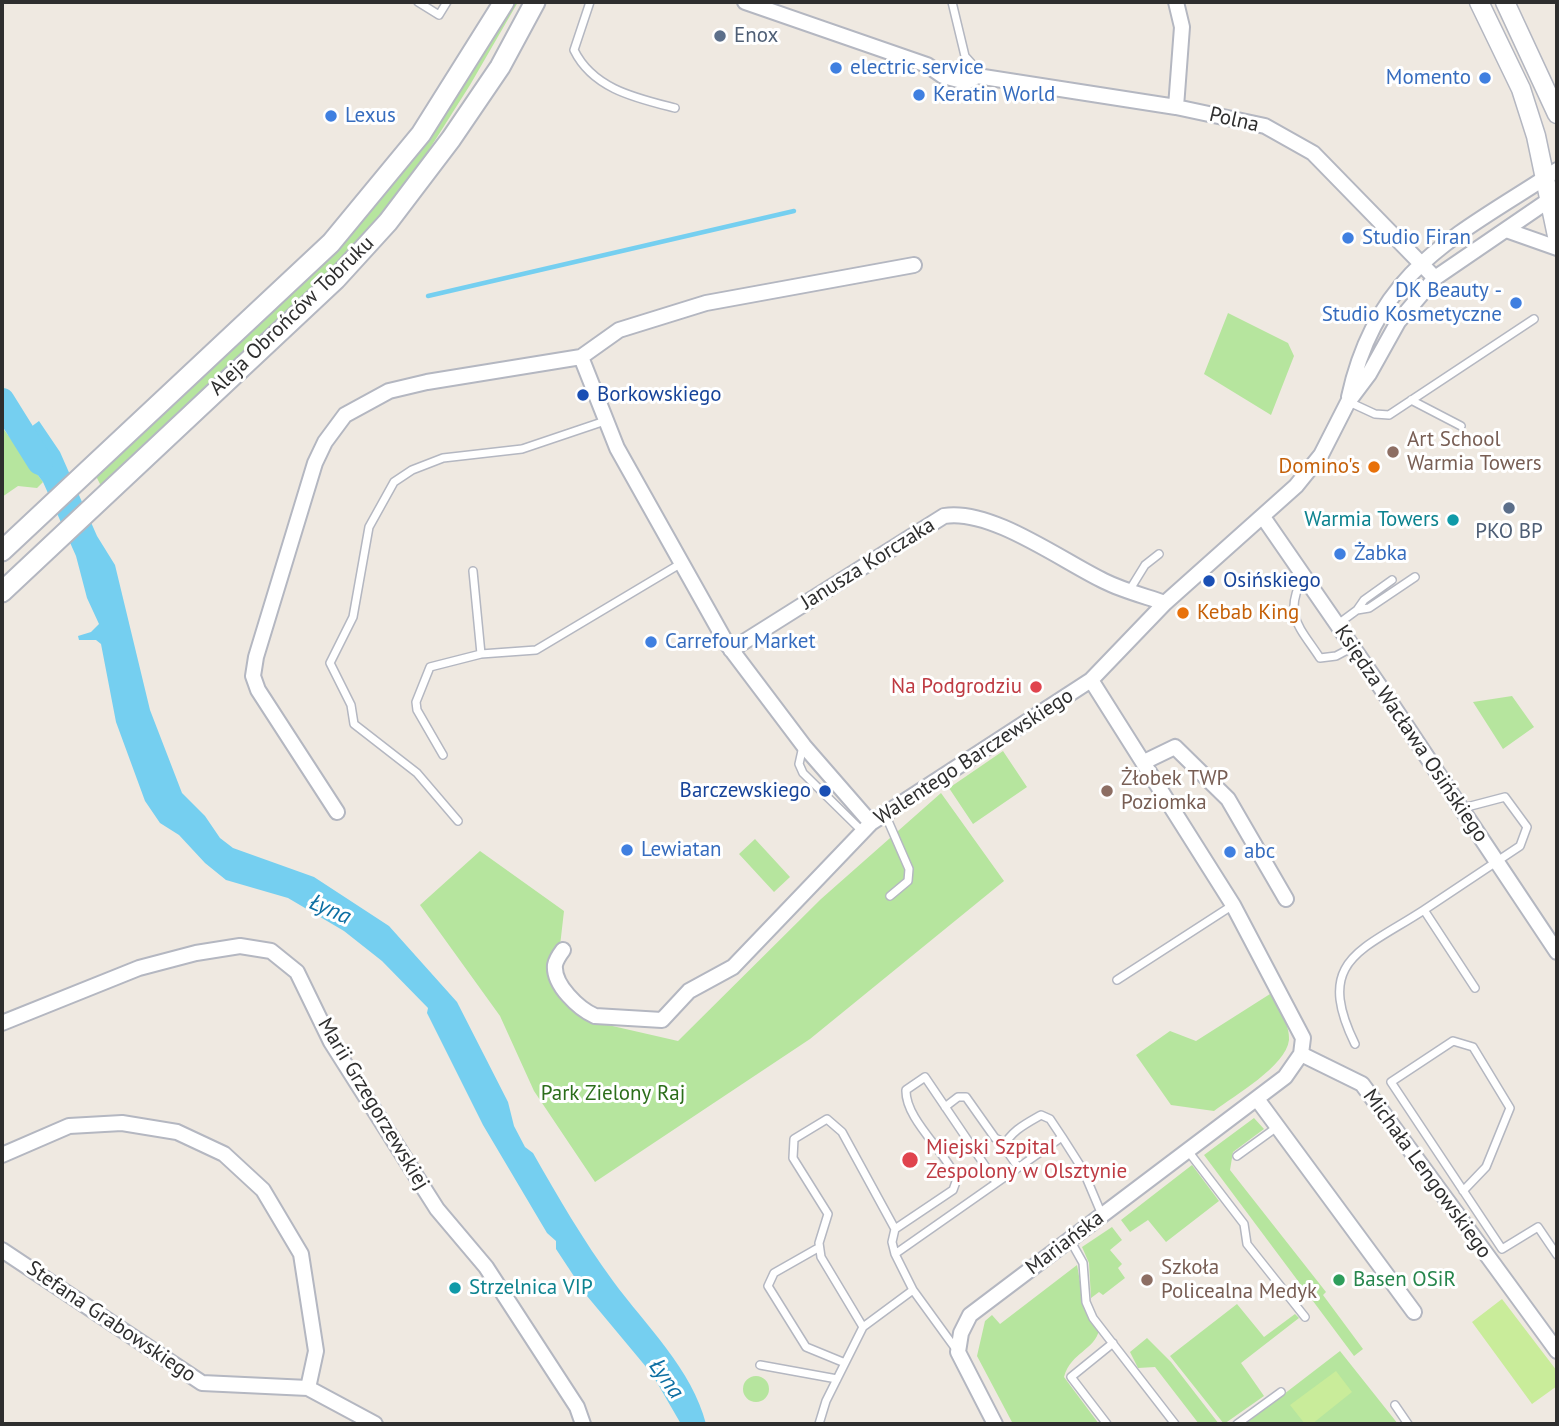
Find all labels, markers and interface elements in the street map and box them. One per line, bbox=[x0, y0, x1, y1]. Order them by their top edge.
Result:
place label: Enox bbox=[734, 23, 778, 49]
marker: Enox bbox=[712, 28, 728, 44]
place label: electric service bbox=[850, 55, 984, 81]
marker: electric service bbox=[828, 60, 844, 76]
place label: Momento bbox=[1386, 65, 1471, 91]
marker: Momento bbox=[1477, 70, 1493, 86]
place label: Keratin World bbox=[933, 82, 1055, 108]
marker: Keratin World bbox=[911, 87, 927, 103]
street label: Polna bbox=[1207, 102, 1261, 138]
place label: Lexus bbox=[345, 103, 396, 129]
marker: Lexus bbox=[323, 108, 339, 124]
place label: Studio Firan bbox=[1362, 225, 1471, 251]
marker: Studio Firan bbox=[1340, 230, 1356, 246]
street label: Aleja Obrońców Tobruku bbox=[205, 231, 379, 401]
place label: DK Beauty - Studio Kosmetyczne bbox=[1322, 278, 1502, 328]
marker: DK Beauty - Studio Kosmetyczne bbox=[1508, 295, 1524, 311]
place label: Borkowskiego bbox=[597, 382, 721, 408]
marker: Borkowskiego bbox=[575, 387, 591, 403]
place label: Art School Warmia Towers bbox=[1407, 427, 1542, 477]
marker: Art School Warmia Towers bbox=[1385, 444, 1401, 460]
place label: Domino's bbox=[1279, 454, 1360, 480]
marker: Domino's bbox=[1366, 459, 1382, 475]
marker: PKO BP bbox=[1501, 500, 1517, 516]
place label: Warmia Towers bbox=[1304, 507, 1439, 533]
marker: Warmia Towers bbox=[1445, 512, 1461, 528]
street label: Janusza Korczaka bbox=[796, 513, 940, 615]
place label: PKO BP bbox=[1475, 519, 1543, 545]
place label: Żabka bbox=[1354, 541, 1407, 567]
marker: Żabka bbox=[1332, 546, 1348, 562]
place label: Osińskiego bbox=[1223, 568, 1321, 594]
marker: Osińskiego bbox=[1201, 573, 1217, 589]
place label: Kebab King bbox=[1197, 600, 1299, 626]
marker: Kebab King bbox=[1175, 605, 1191, 621]
street label: Księdza Wacława Osińskiego bbox=[1329, 621, 1493, 847]
place label: Carrefour Market bbox=[665, 629, 816, 655]
marker: Carrefour Market bbox=[643, 634, 659, 650]
place label: Na Podgrodziu bbox=[891, 674, 1022, 700]
marker: Na Podgrodziu bbox=[1028, 679, 1044, 695]
street label: Walentego Barczewskiego bbox=[870, 683, 1078, 831]
place label: Żłobek TWP Poziomka bbox=[1121, 766, 1228, 816]
place label: Barczewskiego bbox=[680, 778, 811, 804]
marker: Barczewskiego bbox=[817, 783, 833, 799]
marker: Żłobek TWP Poziomka bbox=[1099, 783, 1115, 799]
place label: Lewiatan bbox=[641, 837, 722, 863]
place label: abc bbox=[1244, 839, 1275, 865]
marker: Lewiatan bbox=[619, 842, 635, 858]
marker: abc bbox=[1222, 844, 1238, 860]
water label: Łyna bbox=[305, 889, 355, 931]
street label: Marii Grzegorzewskiej bbox=[312, 1014, 434, 1194]
park label: Park Zielony Raj bbox=[541, 1081, 685, 1107]
street label: Michała Lengowskiego bbox=[1357, 1085, 1497, 1263]
place label: Miejski Szpital Zespolony w Olsztynie bbox=[926, 1135, 1127, 1185]
marker: Miejski Szpital Zespolony w Olsztynie bbox=[900, 1150, 920, 1170]
street label: Mariańska bbox=[1021, 1206, 1109, 1280]
place label: Szkoła Policealna Medyk bbox=[1161, 1255, 1317, 1305]
street label: Stefana Grabowskiego bbox=[21, 1256, 201, 1388]
place label: Basen OSiR bbox=[1353, 1267, 1456, 1293]
marker: Szkoła Policealna Medyk bbox=[1139, 1272, 1155, 1288]
marker: Basen OSiR bbox=[1331, 1272, 1347, 1288]
place label: Strzelnica VIP bbox=[469, 1275, 593, 1301]
marker: Strzelnica VIP bbox=[447, 1280, 463, 1296]
water label: Łyna bbox=[643, 1354, 689, 1404]

